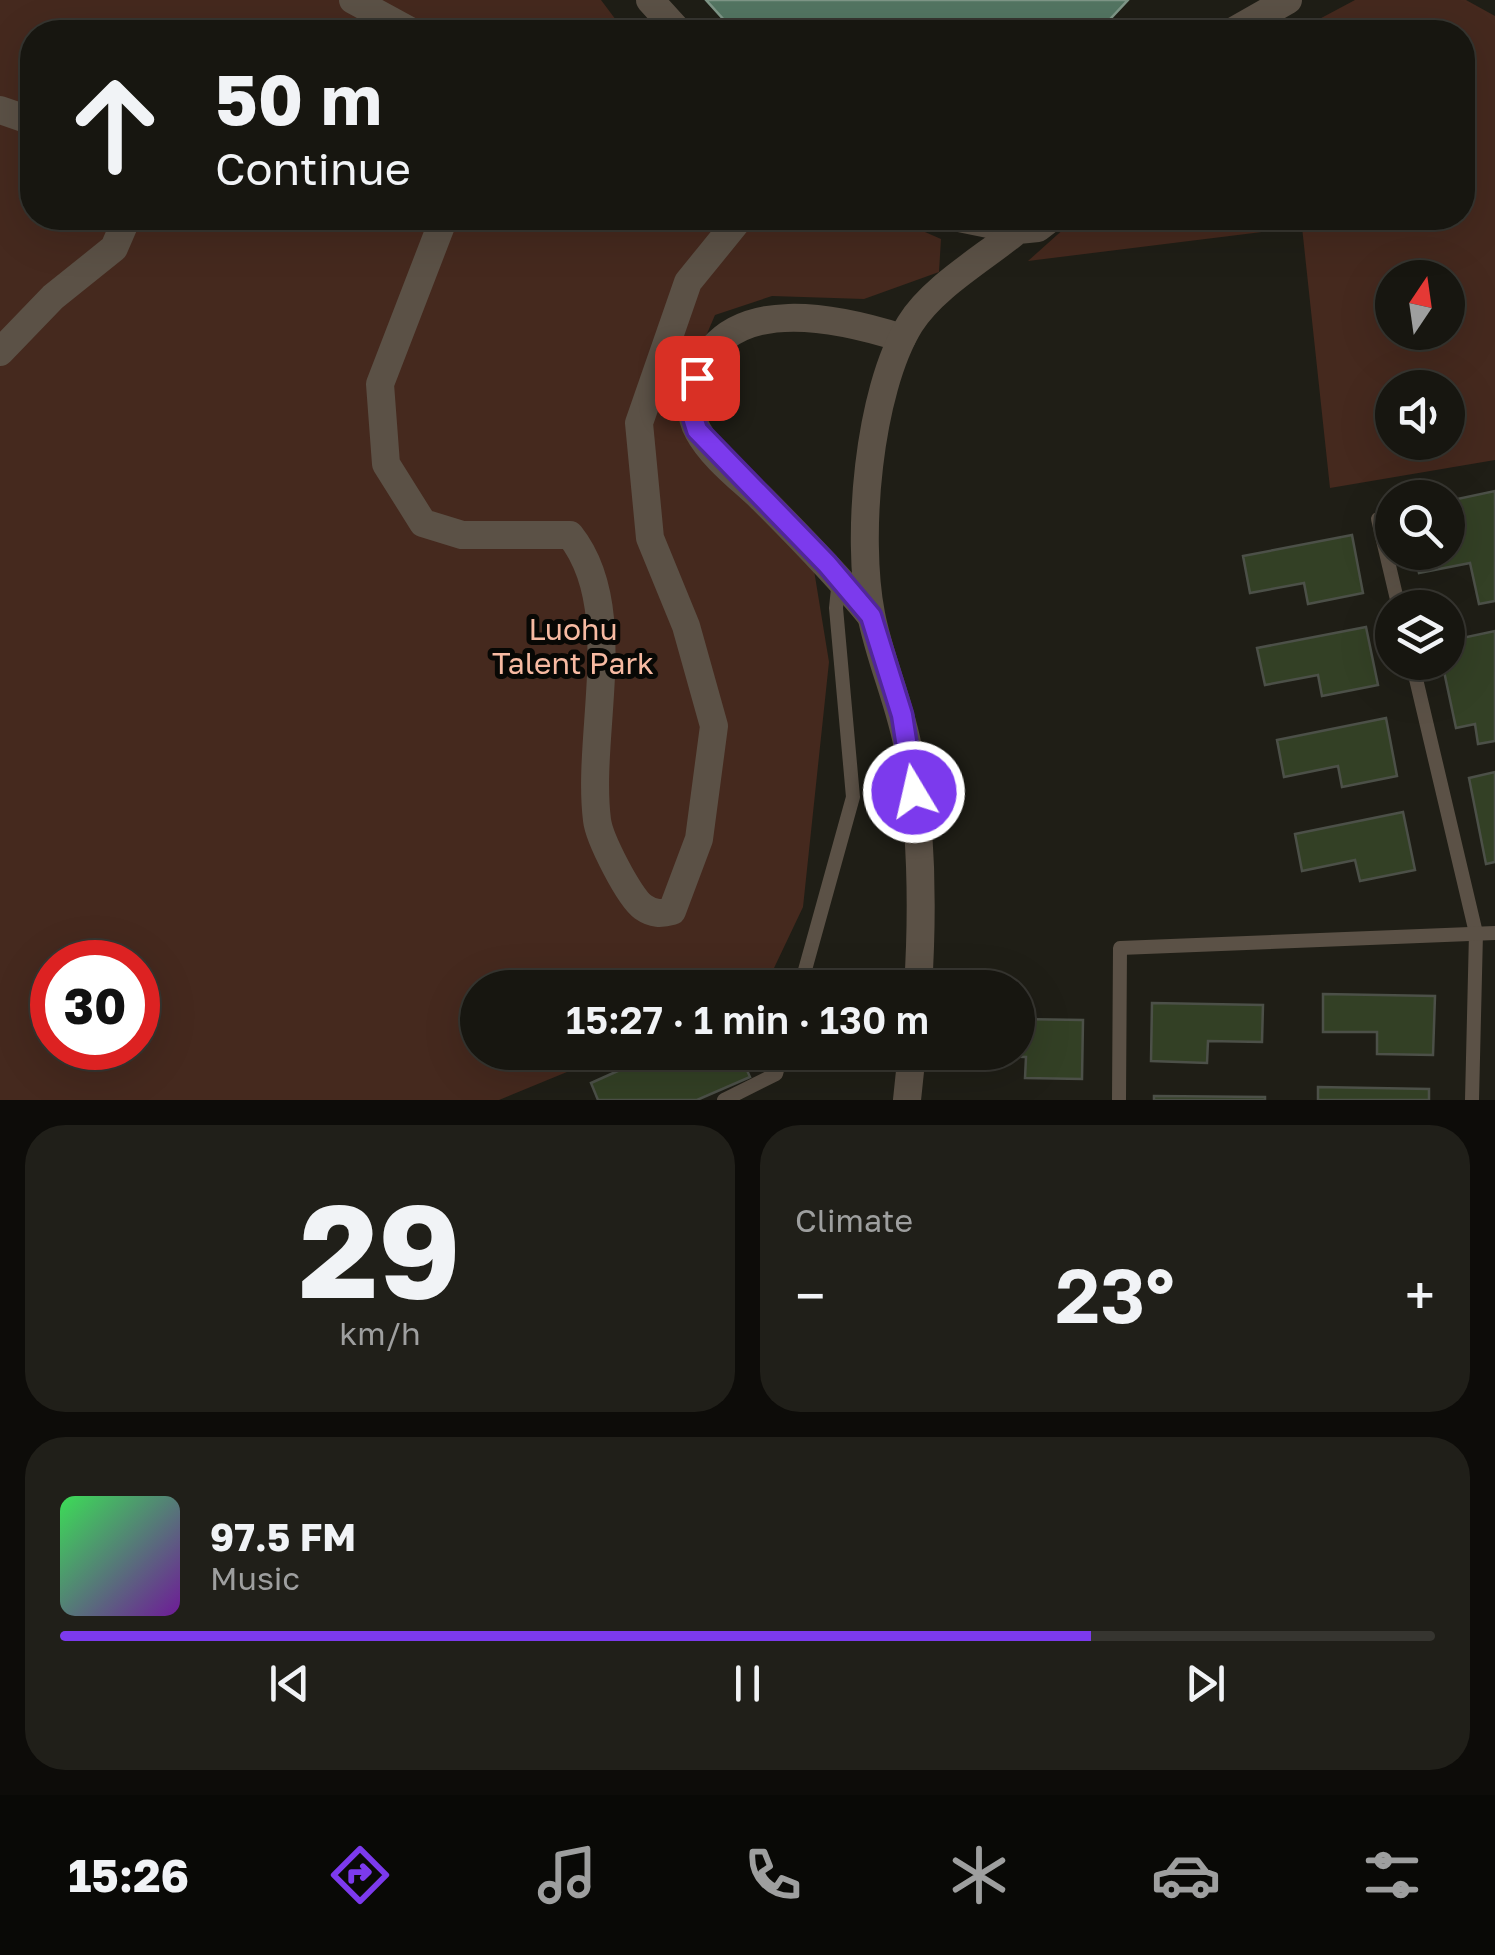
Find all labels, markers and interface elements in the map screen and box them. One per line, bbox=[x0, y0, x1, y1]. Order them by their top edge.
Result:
text: 50 m bbox=[215, 56, 382, 140]
icon: ahead bbox=[50, 60, 180, 190]
text: Continue bbox=[215, 141, 411, 195]
north arrow bbox=[1375, 260, 1465, 350]
map controls bbox=[1375, 260, 1465, 680]
pin bbox=[655, 336, 740, 421]
icon: arrive bbox=[670, 351, 725, 406]
button: sound bbox=[1375, 370, 1465, 460]
button: search bbox=[1375, 480, 1465, 570]
button: layers bbox=[1375, 590, 1465, 680]
park label: Luohu Talent Park bbox=[492, 611, 654, 681]
position arrow bbox=[862, 740, 966, 844]
speed limit sign: 30 bbox=[30, 940, 160, 1070]
text: 15:27 · 1 min · 130 m bbox=[566, 997, 929, 1042]
text: 29 bbox=[299, 1171, 461, 1327]
text: Climate bbox=[795, 1201, 913, 1239]
text: 23° bbox=[1055, 1249, 1175, 1340]
text: − bbox=[795, 1262, 825, 1328]
text: + bbox=[1405, 1262, 1435, 1328]
text: km/h bbox=[339, 1314, 421, 1352]
text: 97.5 FM bbox=[210, 1514, 356, 1559]
text: Music bbox=[210, 1559, 300, 1597]
icon: previous bbox=[262, 1656, 317, 1711]
icon: pause bbox=[720, 1656, 775, 1711]
icon: next bbox=[1178, 1656, 1233, 1711]
icon: directions bbox=[325, 1840, 395, 1910]
icon: music bbox=[532, 1840, 602, 1910]
icon: phone bbox=[738, 1840, 808, 1910]
icon: climate bbox=[944, 1840, 1014, 1910]
icon: car bbox=[1151, 1840, 1221, 1910]
icon: filters bbox=[1357, 1840, 1427, 1910]
text: 15:26 bbox=[68, 1848, 189, 1902]

